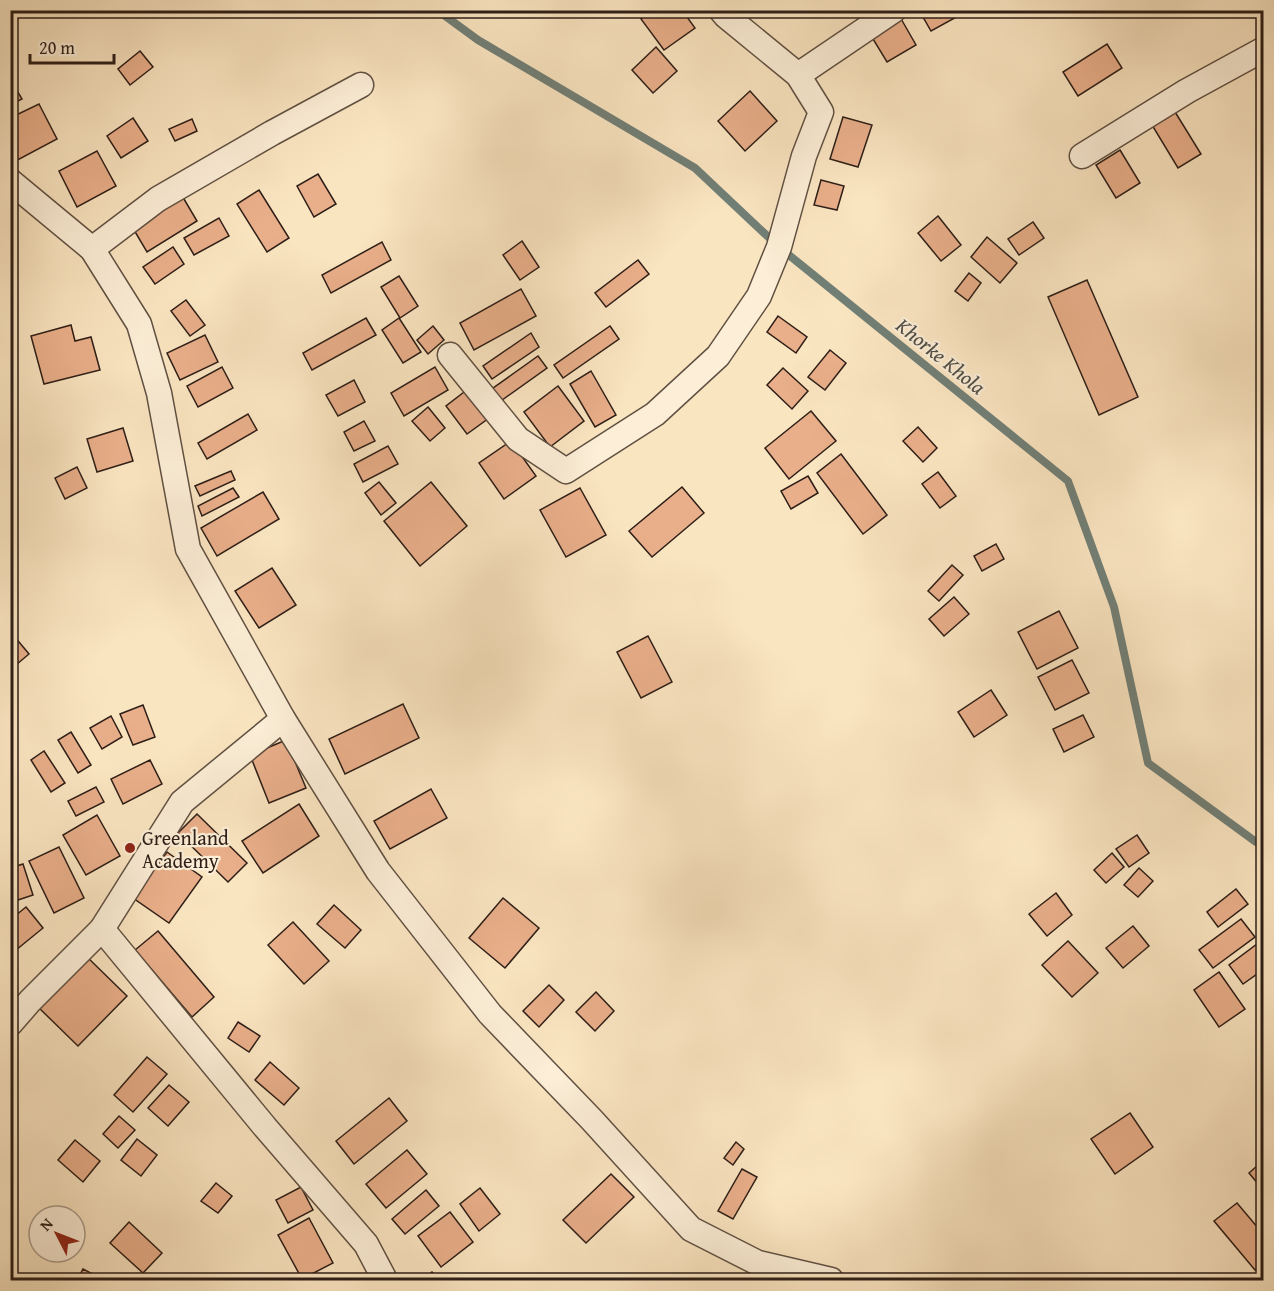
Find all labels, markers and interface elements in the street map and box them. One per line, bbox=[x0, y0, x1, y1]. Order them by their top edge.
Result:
scale bar bbox=[30, 27, 114, 65]
text: 20 m bbox=[39, 34, 75, 61]
water label: Khorke Khola bbox=[889, 310, 993, 402]
place label: Greenland Academy bbox=[142, 823, 229, 875]
marker: Greenland Academy bbox=[123, 841, 137, 855]
north arrow bbox=[27, 1204, 87, 1264]
text: N bbox=[33, 1212, 59, 1236]

